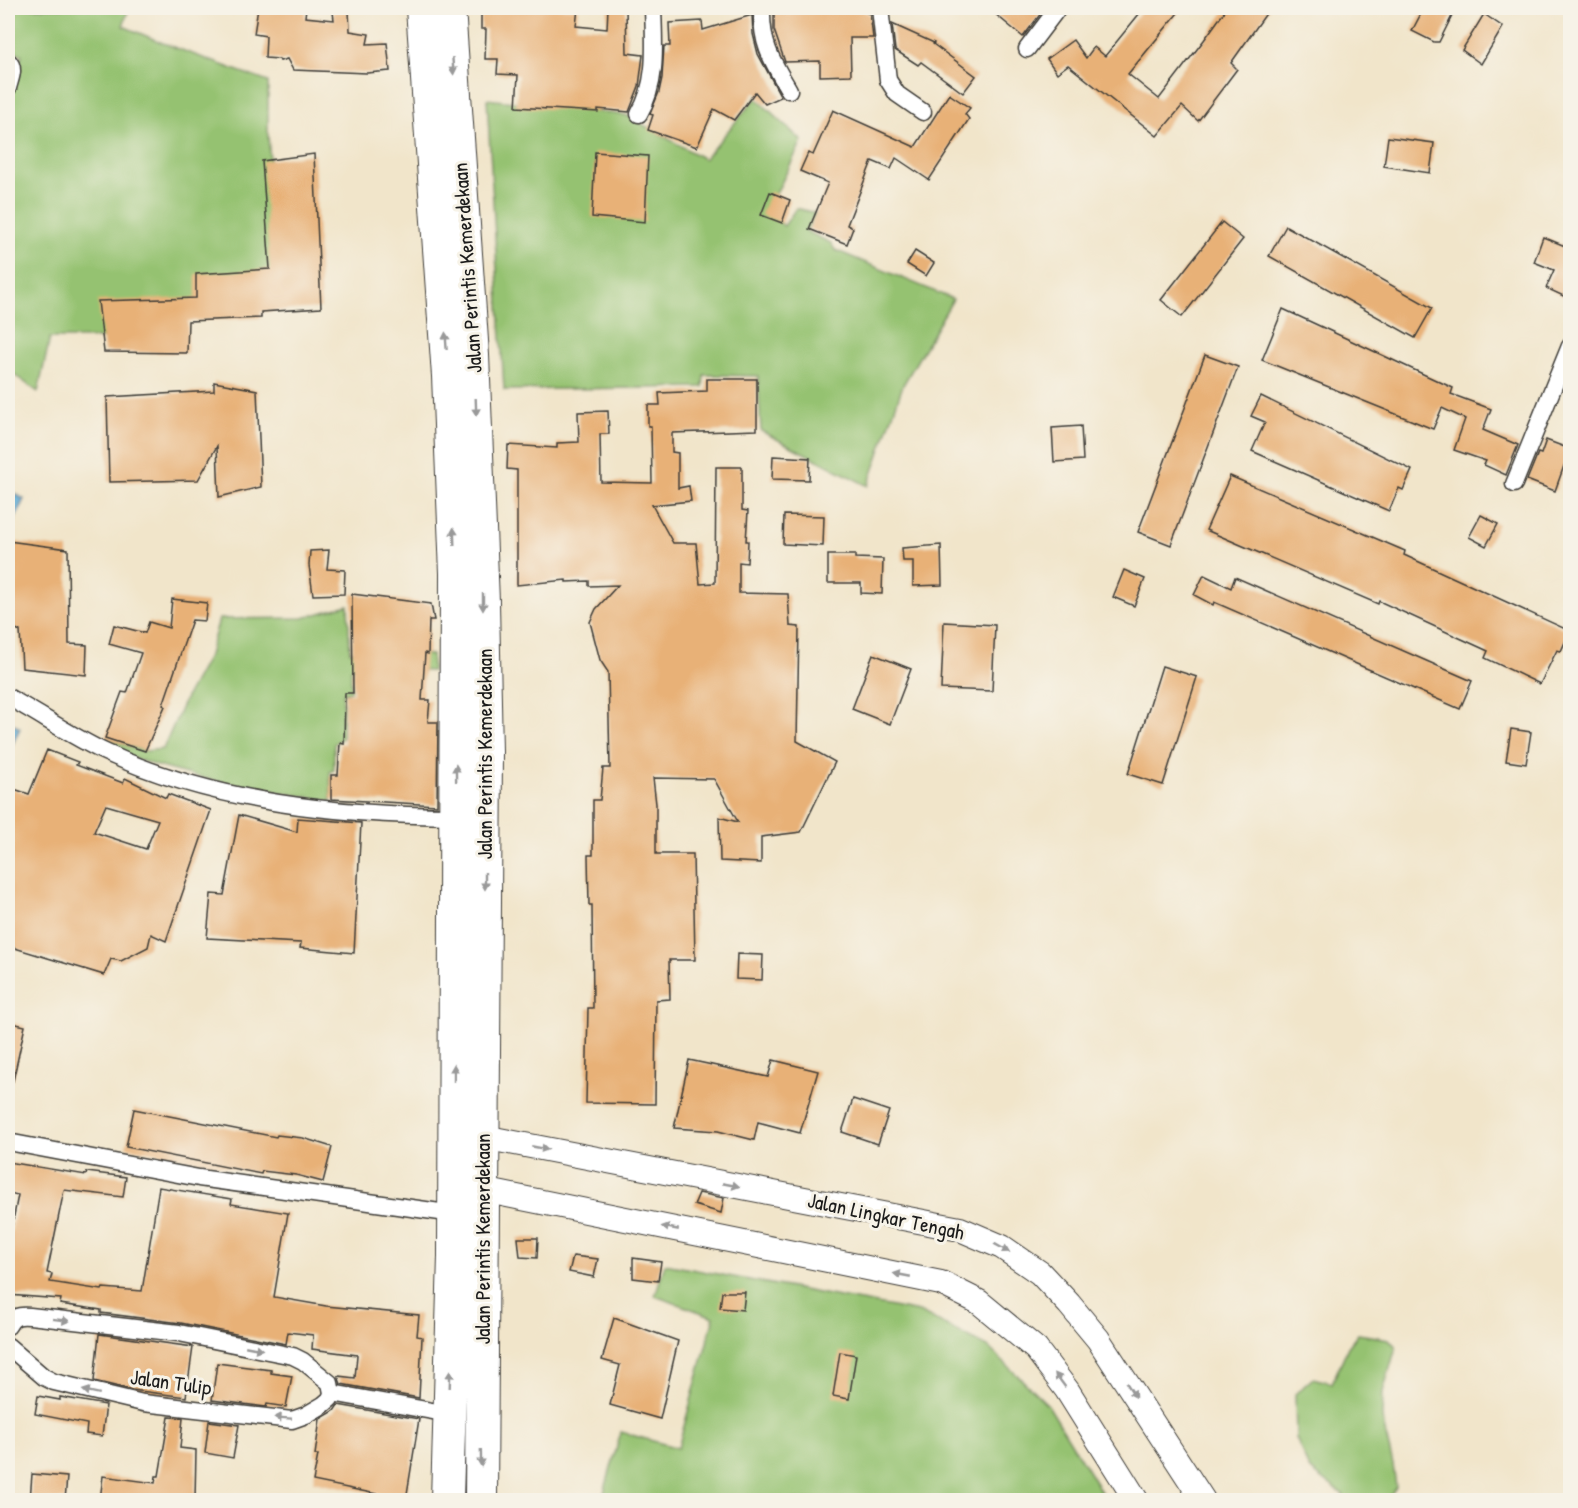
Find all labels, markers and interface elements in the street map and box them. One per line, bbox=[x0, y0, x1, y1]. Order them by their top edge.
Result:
one-way arrow bbox=[448, 56, 457, 75]
street label: Jalan Perintis Kemerdekaan bbox=[445, 162, 489, 374]
one-way arrow bbox=[441, 332, 451, 351]
one-way arrow bbox=[471, 398, 480, 417]
one-way arrow bbox=[450, 527, 459, 546]
one-way arrow bbox=[478, 592, 488, 611]
street label: Jalan Perintis Kemerdekaan bbox=[470, 648, 499, 860]
one-way arrow bbox=[451, 764, 461, 783]
one-way arrow bbox=[480, 871, 490, 890]
one-way arrow bbox=[449, 1064, 459, 1083]
street label: Jalan Perintis Kemerdekaan bbox=[468, 1133, 497, 1345]
one-way arrow bbox=[530, 1144, 549, 1153]
one-way arrow bbox=[722, 1181, 741, 1190]
street label: Jalan Lingkar Tengah bbox=[805, 1185, 967, 1247]
one-way arrow bbox=[661, 1223, 680, 1232]
one-way arrow bbox=[994, 1243, 1011, 1253]
one-way arrow bbox=[893, 1270, 912, 1279]
one-way arrow bbox=[52, 1315, 71, 1324]
one-way arrow bbox=[245, 1344, 264, 1353]
street label: Jalan Tulip bbox=[129, 1362, 213, 1402]
one-way arrow bbox=[446, 1370, 455, 1389]
one-way arrow bbox=[1054, 1373, 1066, 1388]
one-way arrow bbox=[1126, 1382, 1137, 1399]
one-way arrow bbox=[81, 1387, 100, 1396]
one-way arrow bbox=[274, 1414, 293, 1423]
one-way arrow bbox=[476, 1449, 486, 1468]

